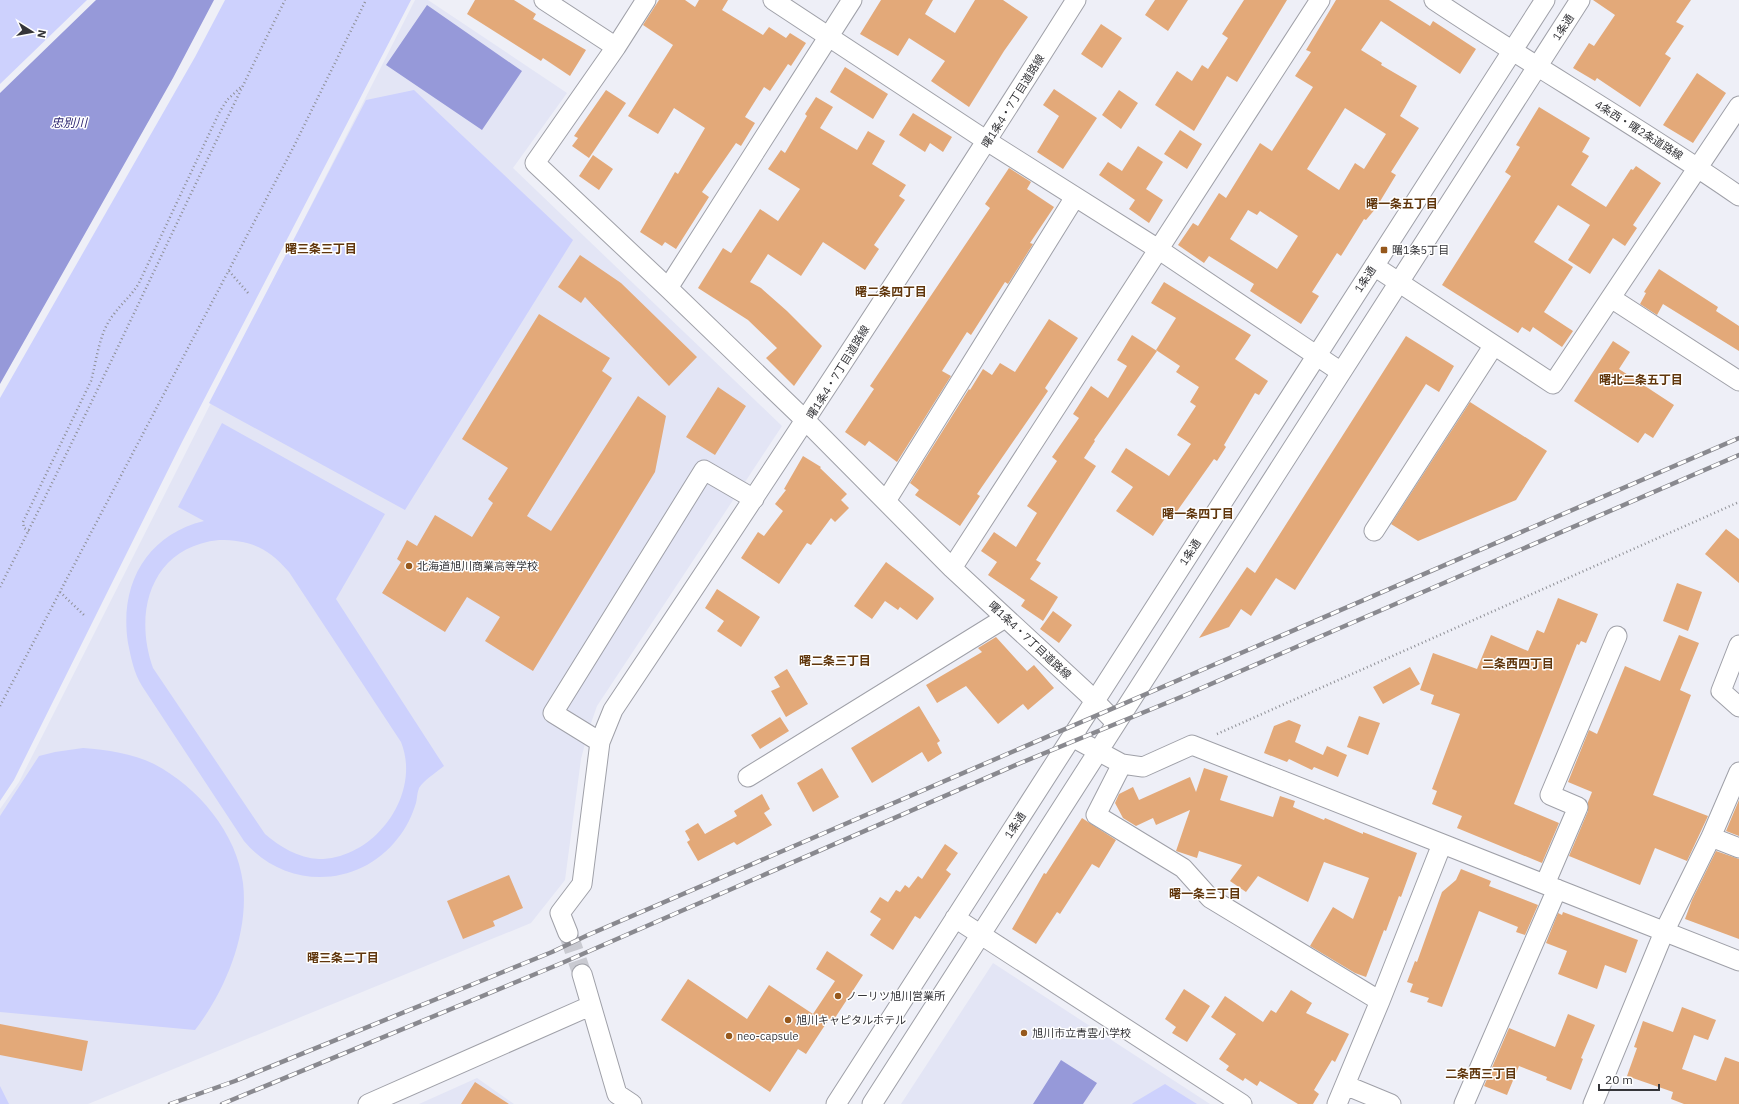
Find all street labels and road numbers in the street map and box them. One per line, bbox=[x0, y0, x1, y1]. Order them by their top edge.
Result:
street label: 1条通 bbox=[1549, 11, 1577, 43]
street label: 曙1条4・7丁目道路線 bbox=[978, 52, 1048, 150]
street label: 4条西・曙2条道路線 bbox=[1592, 97, 1686, 163]
street label: 1条通 bbox=[1351, 263, 1379, 295]
street label: 曙1条4・7丁目道路線 bbox=[803, 323, 873, 421]
street label: 1条通 bbox=[1176, 536, 1204, 568]
street label: 曙1条4・7丁目道路線 bbox=[986, 598, 1074, 682]
street label: 1条通 bbox=[1001, 809, 1029, 841]

